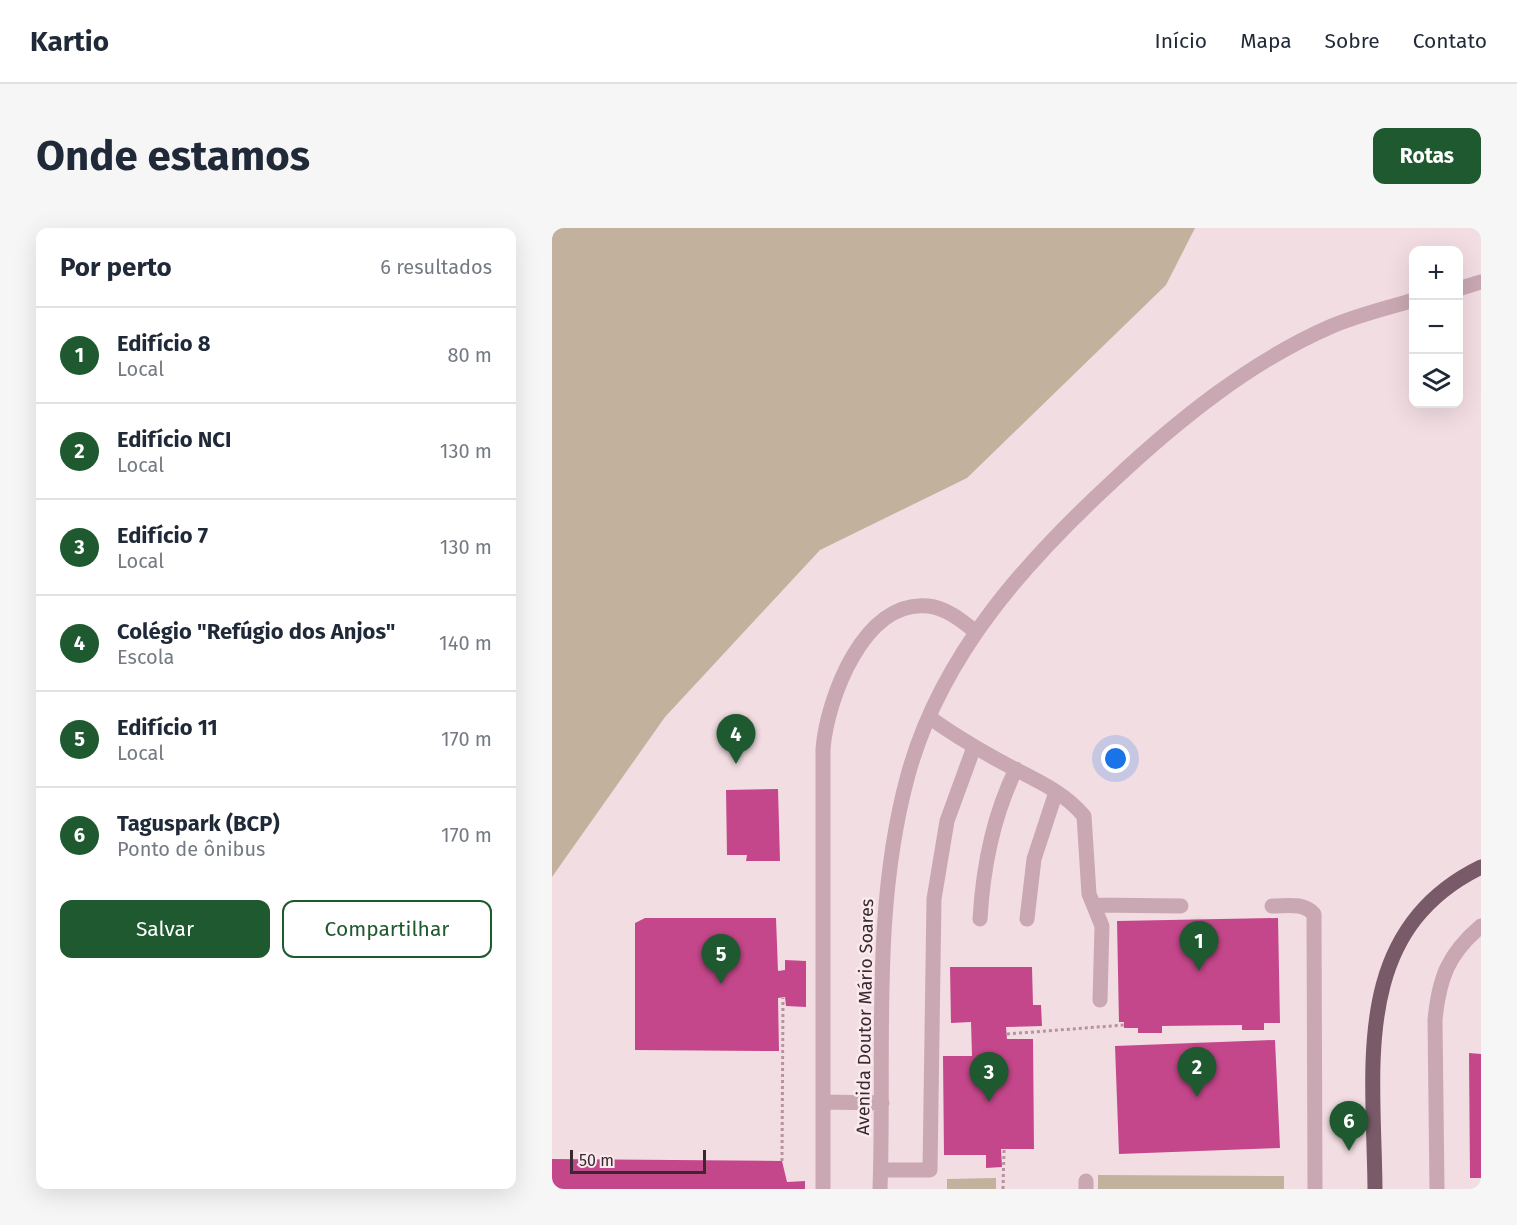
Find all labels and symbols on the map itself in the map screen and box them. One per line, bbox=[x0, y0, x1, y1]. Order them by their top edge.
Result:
pin: 4 bbox=[716, 714, 756, 764]
your location bbox=[1101, 744, 1130, 773]
street label: Avenida Doutor Mário Soares bbox=[852, 899, 878, 1135]
pin: 1 bbox=[1180, 922, 1218, 971]
pin: 5 bbox=[702, 934, 740, 984]
pin: 2 bbox=[1178, 1048, 1216, 1097]
pin: 3 bbox=[970, 1052, 1008, 1102]
pin: 6 bbox=[1330, 1102, 1368, 1151]
scale bar bbox=[570, 1147, 706, 1174]

